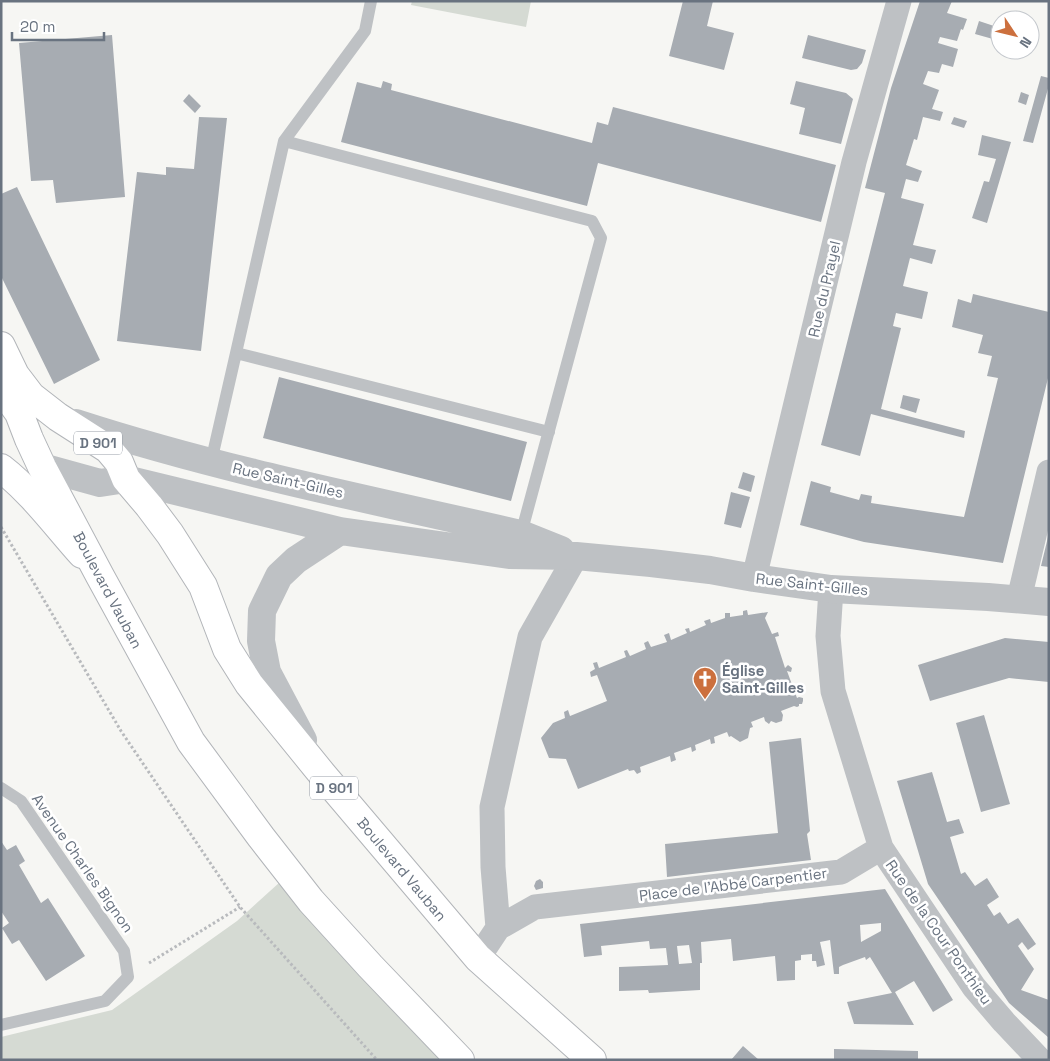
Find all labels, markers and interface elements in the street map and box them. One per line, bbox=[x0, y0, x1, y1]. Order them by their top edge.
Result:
scale bar bbox=[12, 10, 105, 42]
north arrow bbox=[990, 10, 1040, 60]
text: 20 m bbox=[20, 17, 55, 36]
text: N bbox=[1016, 33, 1036, 51]
street label: Rue du Prayel bbox=[804, 239, 844, 339]
road number: D 901 bbox=[74, 432, 122, 454]
street label: Rue Saint-Gilles bbox=[231, 458, 345, 502]
street label: Boulevard Vauban bbox=[69, 528, 147, 652]
street label: Rue Saint-Gilles bbox=[755, 569, 869, 599]
place label: Église Saint-Gilles bbox=[722, 661, 804, 697]
church icon: Église Saint-Gilles bbox=[692, 666, 718, 700]
road number: D 901 bbox=[310, 776, 358, 800]
street label: Avenue Charles Bignon bbox=[28, 790, 138, 936]
street label: Boulevard Vauban bbox=[353, 813, 451, 925]
street label: Rue de la Cour Ponthieu bbox=[882, 856, 996, 1008]
street label: Place de l'Abbé Carpentier bbox=[638, 863, 828, 905]

